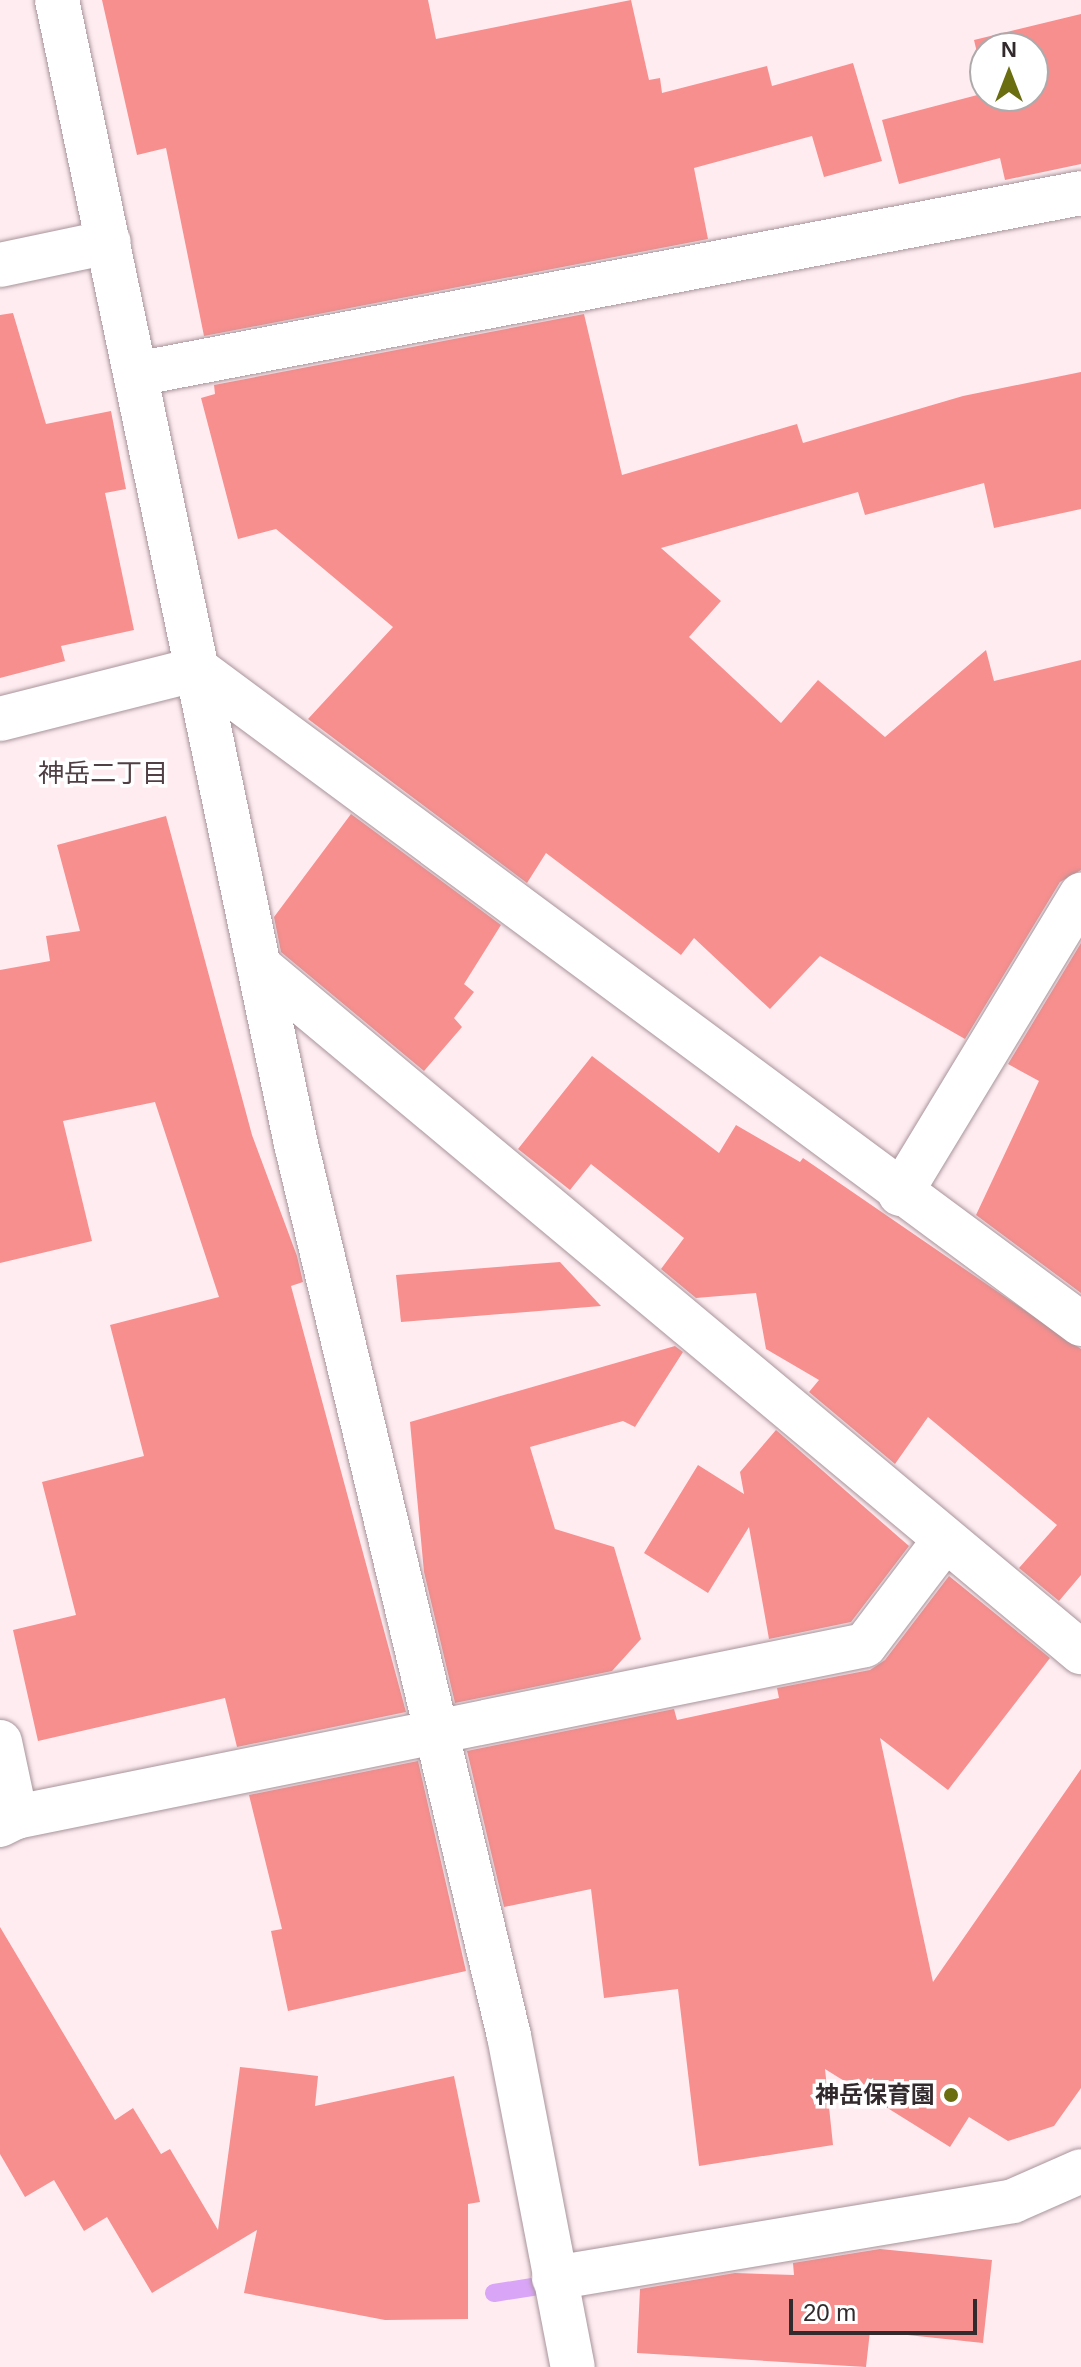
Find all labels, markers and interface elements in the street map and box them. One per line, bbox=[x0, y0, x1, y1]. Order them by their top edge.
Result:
north arrow bbox=[969, 32, 1049, 112]
text: N bbox=[1001, 37, 1017, 62]
district label: 神岳二丁目 bbox=[38, 758, 168, 790]
place label: 神岳保育園 bbox=[815, 2081, 935, 2109]
marker: 神岳保育園 bbox=[942, 2086, 960, 2104]
scale bar bbox=[793, 2283, 981, 2333]
text: 20 m bbox=[803, 2299, 856, 2326]

